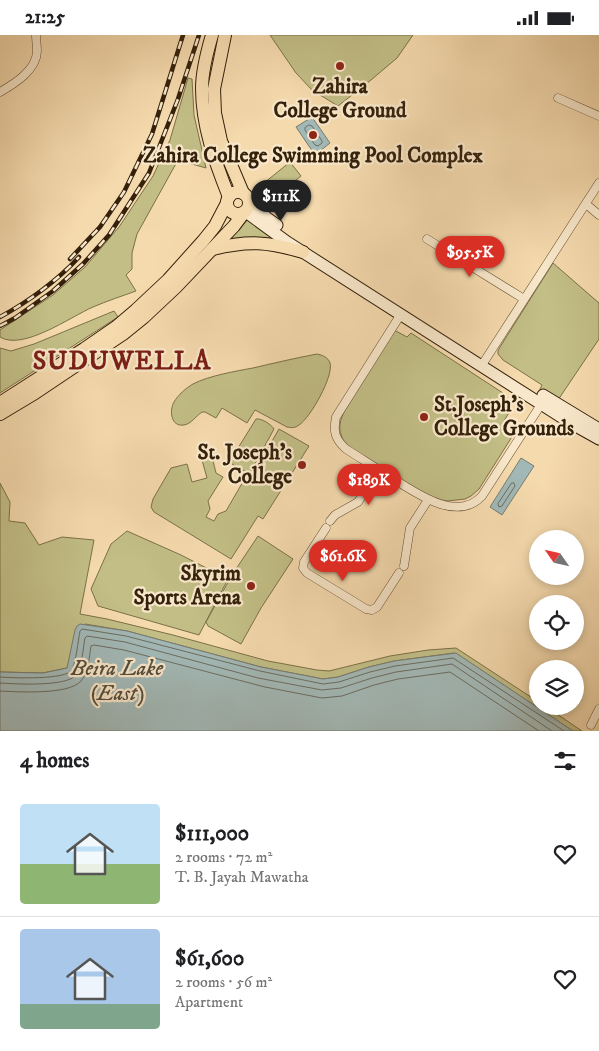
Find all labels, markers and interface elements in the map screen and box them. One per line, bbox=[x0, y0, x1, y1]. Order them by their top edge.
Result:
text: 21:25 bbox=[25, 6, 65, 29]
marker: Zahira College Ground bbox=[334, 60, 346, 72]
place label: Zahira College Ground bbox=[274, 74, 407, 124]
marker: Zahira College Swimming Pool Complex bbox=[307, 129, 319, 141]
place label: Zahira College Swimming Pool Complex bbox=[143, 143, 484, 169]
pin: $111K bbox=[246, 179, 316, 222]
text: $111K bbox=[262, 186, 300, 206]
pin: $95.5K bbox=[429, 235, 511, 278]
text: $95.5K bbox=[447, 242, 493, 262]
district label: SUDUWELLA bbox=[33, 345, 212, 378]
place label: St.Joseph's College Grounds bbox=[434, 392, 574, 442]
marker: St.Joseph's College Grounds bbox=[418, 411, 430, 423]
place label: St. Joseph's College bbox=[197, 440, 292, 490]
marker: St. Joseph's College bbox=[296, 459, 308, 471]
pin: $189K bbox=[334, 463, 404, 506]
text: $189K bbox=[348, 470, 390, 490]
north arrow bbox=[529, 530, 584, 585]
map controls bbox=[529, 530, 584, 715]
pin: $61.6K bbox=[302, 539, 384, 582]
text: $61.6K bbox=[320, 546, 366, 566]
place label: Skyrim Sports Arena bbox=[133, 561, 242, 611]
marker: Skyrim Sports Arena bbox=[245, 580, 257, 592]
button: locate bbox=[529, 595, 584, 650]
water label: Beira Lake (East) bbox=[70, 655, 164, 707]
button: layers bbox=[529, 660, 584, 715]
icon: filters bbox=[551, 747, 579, 775]
text: 4 homes bbox=[20, 748, 89, 774]
text: $111,000 bbox=[175, 821, 249, 847]
icon: home bbox=[60, 824, 120, 884]
icon: heart bbox=[551, 840, 579, 868]
text: 2 rooms · 72 m² bbox=[175, 847, 272, 867]
text: T. B. Jayah Mawatha bbox=[175, 867, 309, 887]
text: $61,600 bbox=[175, 946, 244, 972]
icon: home bbox=[60, 949, 120, 1009]
icon: heart bbox=[551, 965, 579, 993]
text: 2 rooms · 56 m² bbox=[175, 972, 272, 992]
text: Apartment bbox=[175, 992, 243, 1012]

